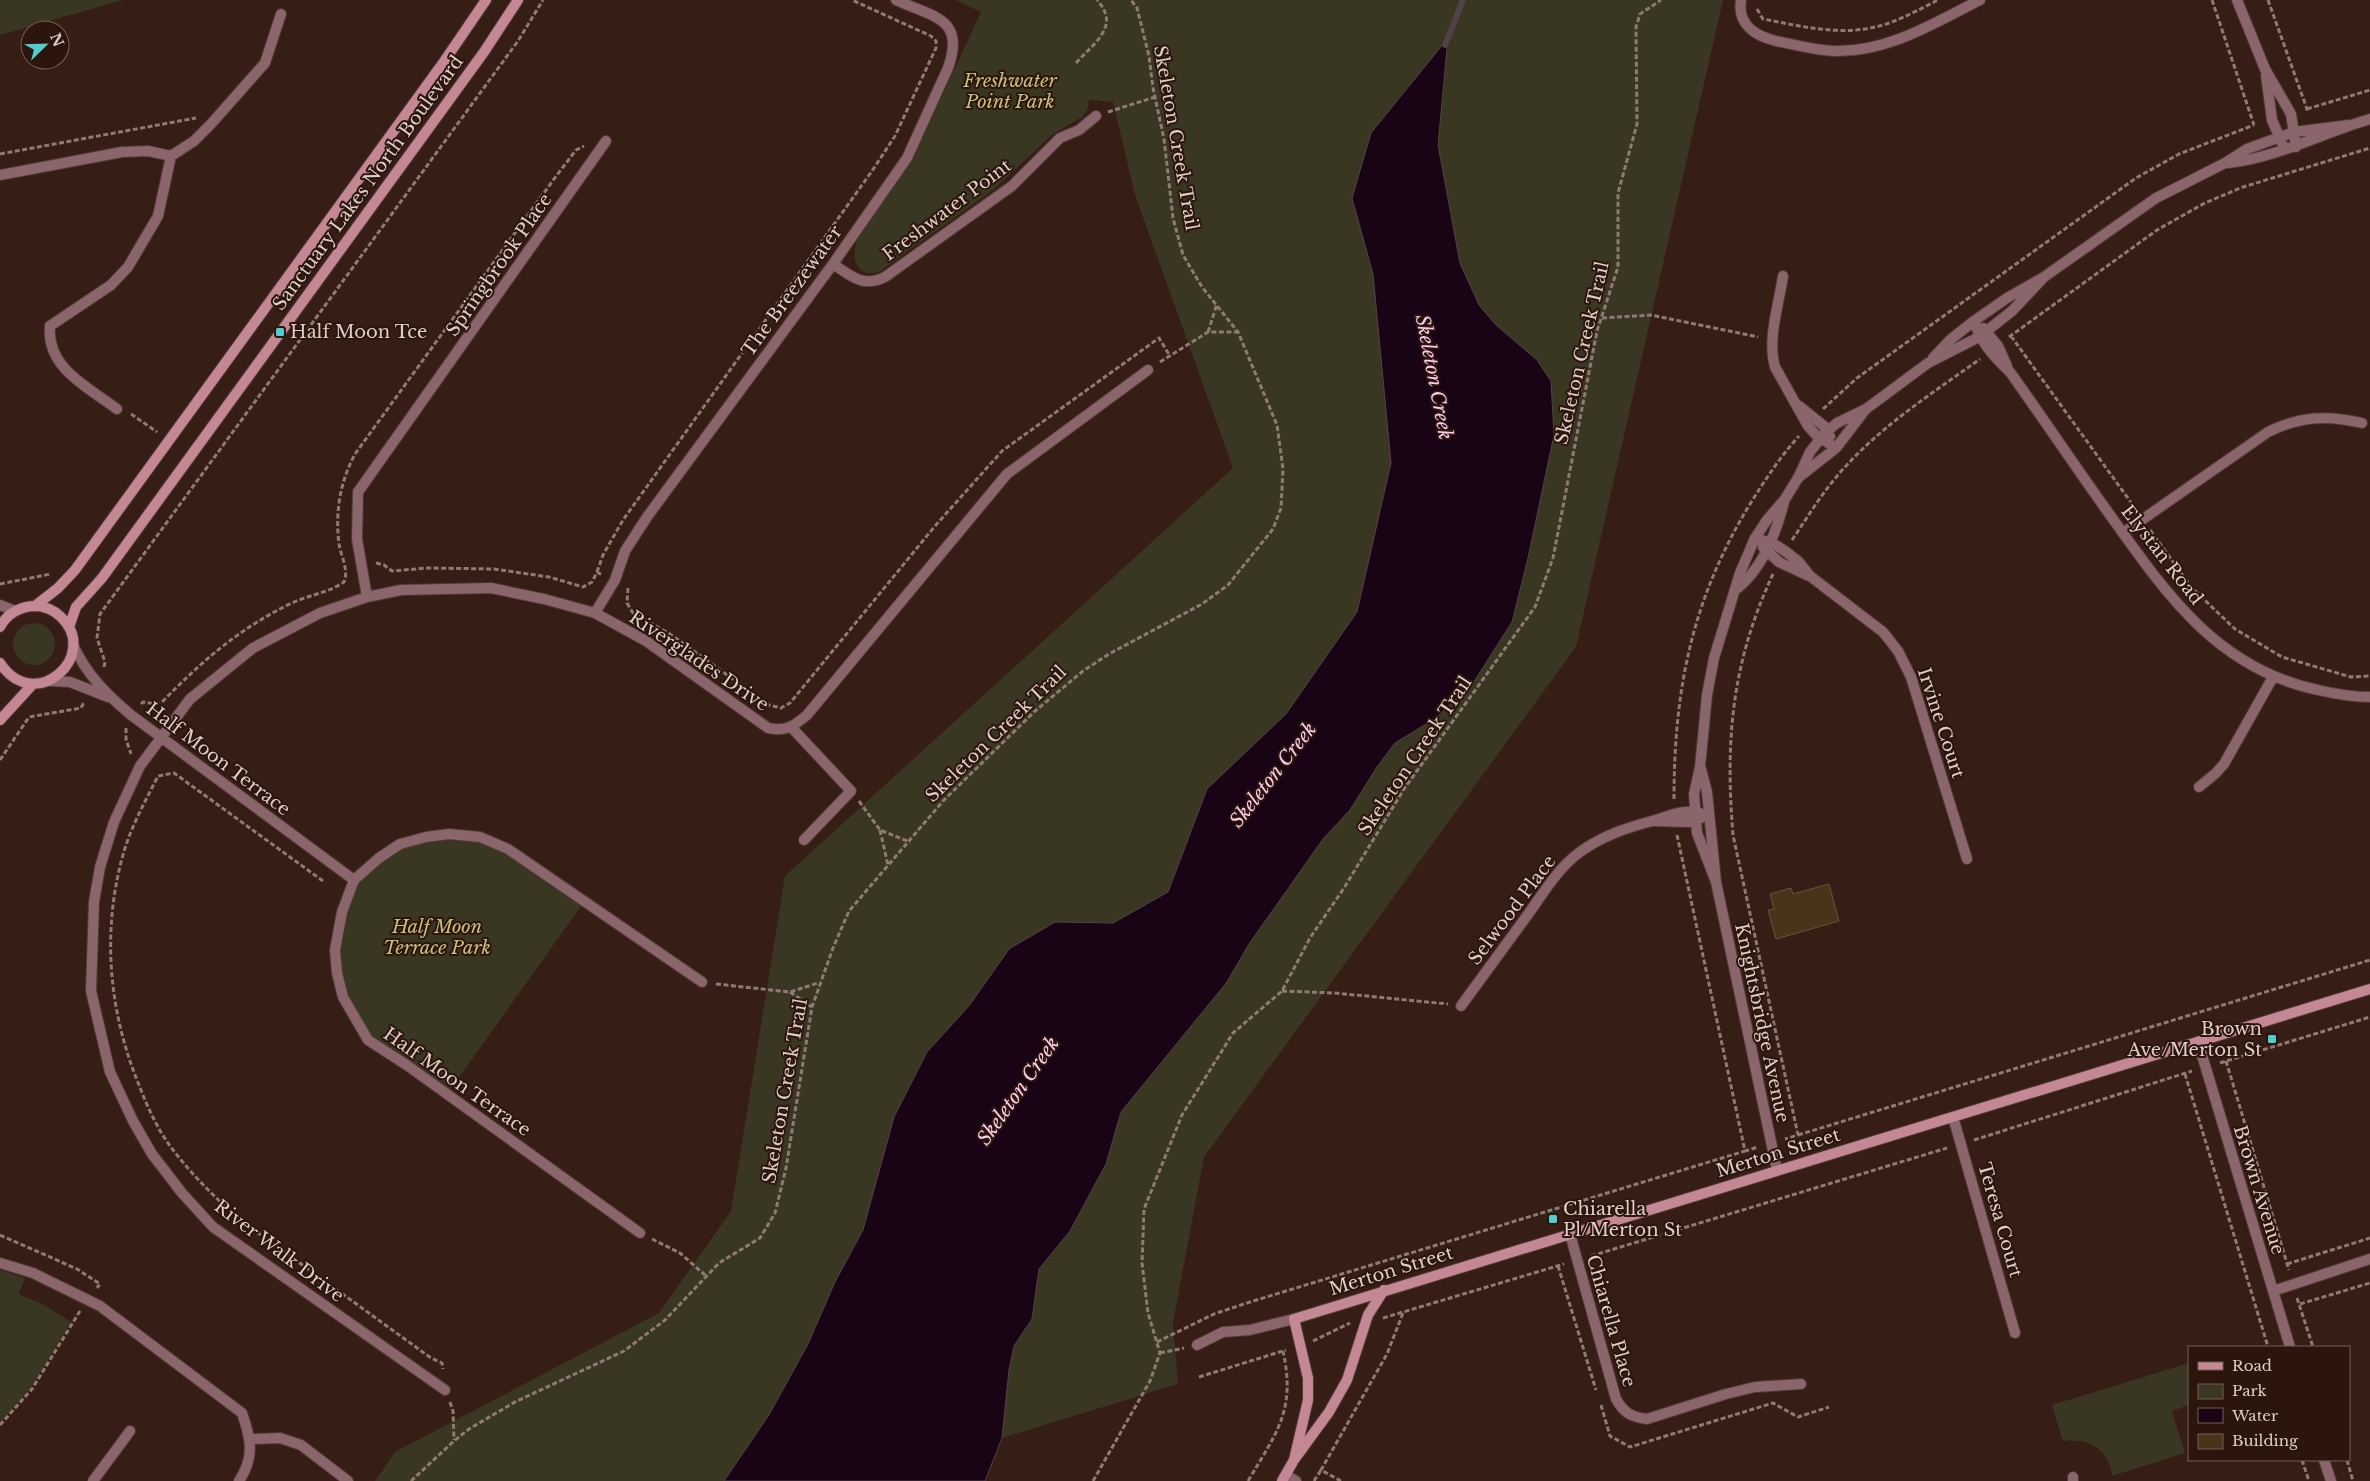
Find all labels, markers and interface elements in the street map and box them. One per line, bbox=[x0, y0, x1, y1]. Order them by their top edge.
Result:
north arrow bbox=[20, 20, 70, 70]
text: N bbox=[46, 30, 68, 49]
street label: Skeleton Creek Trail bbox=[1149, 44, 1203, 232]
street label: Sanctuary Lakes North Boulevard bbox=[268, 51, 468, 315]
park label: Freshwater Point Park bbox=[962, 70, 1058, 113]
street label: Freshwater Point bbox=[878, 154, 1016, 266]
street label: Springbrook Place bbox=[441, 189, 557, 341]
street label: The Breezewater bbox=[737, 221, 847, 361]
street label: Skeleton Creek Trail bbox=[1550, 259, 1614, 447]
water label: Skeleton Creek bbox=[1411, 312, 1457, 442]
place label: Half Moon Tce bbox=[290, 321, 427, 343]
marker: Half Moon Tce bbox=[274, 326, 286, 338]
street label: Elystan Road bbox=[2116, 501, 2208, 609]
street label: Riverglades Drive bbox=[625, 606, 773, 716]
street label: Skeleton Creek Trail bbox=[921, 661, 1071, 807]
street label: Irvine Court bbox=[1913, 665, 1969, 781]
street label: Skeleton Creek Trail bbox=[1354, 672, 1477, 840]
street label: Half Moon Terrace bbox=[142, 698, 294, 820]
water label: Skeleton Creek bbox=[1225, 718, 1321, 832]
street label: Selwood Place bbox=[1464, 851, 1560, 969]
park label: Half Moon Terrace Park bbox=[383, 916, 491, 959]
street label: Knightsbridge Avenue bbox=[1730, 921, 1794, 1125]
street label: Skeleton Creek Trail bbox=[758, 997, 812, 1185]
place label: Brown Ave/Merton St bbox=[2126, 1018, 2262, 1061]
street label: Half Moon Terrace bbox=[379, 1023, 535, 1141]
water label: Skeleton Creek bbox=[972, 1032, 1064, 1150]
marker: Brown Ave/Merton St bbox=[2266, 1033, 2278, 1045]
street label: Brown Avenue bbox=[2229, 1123, 2289, 1257]
street label: Merton Street bbox=[1713, 1124, 1843, 1182]
street label: Teresa Court bbox=[1973, 1160, 2027, 1280]
street label: River Walk Drive bbox=[210, 1195, 348, 1307]
place label: Chiarella Pl/Merton St bbox=[1563, 1198, 1682, 1241]
marker: Chiarella Pl/Merton St bbox=[1547, 1213, 1559, 1225]
street label: Merton Street bbox=[1326, 1242, 1456, 1300]
street label: Chiarella Place bbox=[1582, 1252, 1640, 1390]
legend bbox=[2188, 1346, 2350, 1461]
text: Road bbox=[2232, 1356, 2272, 1375]
text: Park bbox=[2232, 1381, 2268, 1400]
text: Water bbox=[2231, 1406, 2279, 1425]
text: Building bbox=[2232, 1431, 2299, 1450]

